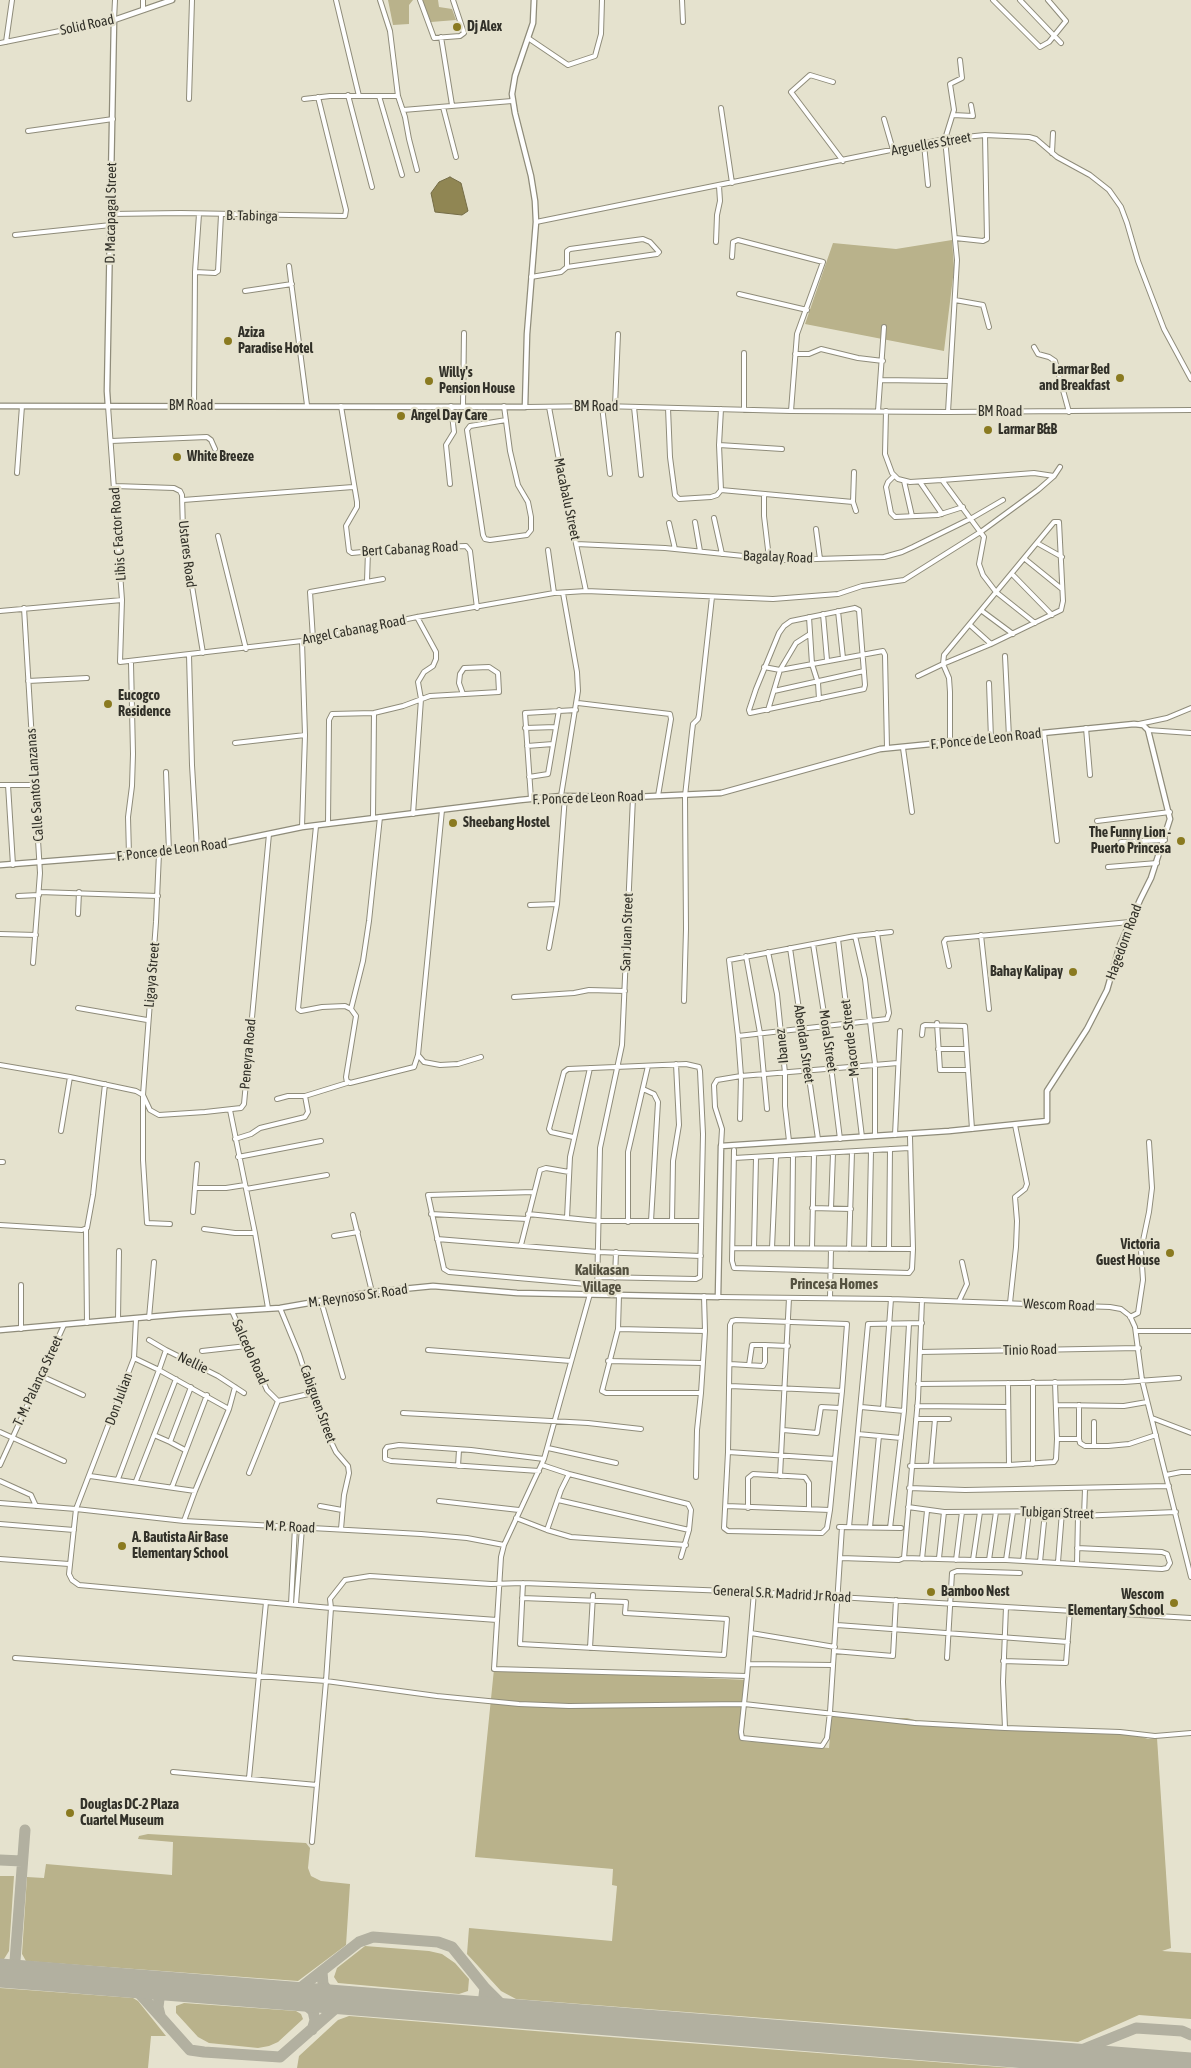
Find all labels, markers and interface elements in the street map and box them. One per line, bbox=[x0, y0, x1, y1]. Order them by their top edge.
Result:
street label: Solid Road bbox=[59, 11, 115, 39]
place label: Dj Alex bbox=[467, 19, 502, 35]
marker: Dj Alex bbox=[451, 21, 463, 33]
street label: Arguelles Street bbox=[890, 129, 972, 159]
street label: D. Macapagal Street bbox=[102, 162, 120, 264]
street label: B. Tabinga bbox=[226, 207, 278, 225]
place label: Aziza Paradise Hotel bbox=[238, 325, 313, 358]
marker: Aziza Paradise Hotel bbox=[222, 335, 234, 347]
place label: Larmar Bed and Breakfast bbox=[1039, 362, 1110, 394]
place label: Willy's Pension House bbox=[439, 365, 515, 398]
marker: Larmar Bed and Breakfast bbox=[1114, 372, 1126, 384]
marker: Willy's Pension House bbox=[423, 375, 435, 387]
street label: BM Road bbox=[169, 398, 213, 414]
street label: BM Road bbox=[574, 399, 618, 415]
street label: BM Road bbox=[978, 404, 1022, 420]
place label: Angel Day Care bbox=[411, 408, 488, 424]
marker: Angel Day Care bbox=[395, 410, 407, 422]
place label: Larmar B&B bbox=[998, 422, 1057, 438]
marker: Larmar B&B bbox=[982, 424, 994, 436]
place label: White Breeze bbox=[187, 449, 254, 465]
marker: White Breeze bbox=[171, 451, 183, 463]
street label: Macabalu Street bbox=[550, 456, 584, 542]
street label: Libis C Factor Road bbox=[106, 487, 130, 581]
street label: Ustares Road bbox=[175, 519, 199, 589]
street label: Bert Cabanag Road bbox=[361, 538, 459, 560]
street label: Bagalay Road bbox=[743, 547, 813, 567]
street label: Angel Cabanag Road bbox=[301, 612, 407, 648]
place label: Eucogco Residence bbox=[118, 688, 171, 720]
marker: Eucogco Residence bbox=[102, 698, 114, 710]
street label: F. Ponce de Leon Road bbox=[930, 725, 1042, 753]
street label: Calle Santos Lanzanas bbox=[23, 728, 47, 842]
street label: F. Ponce de Leon Road bbox=[532, 788, 644, 808]
place label: Sheebang Hostel bbox=[463, 815, 550, 831]
marker: Sheebang Hostel bbox=[447, 817, 459, 829]
place label: The Funny Lion - Puerto Princesa bbox=[1089, 825, 1171, 858]
street label: F. Ponce de Leon Road bbox=[116, 835, 228, 865]
marker: The Funny Lion - Puerto Princesa bbox=[1175, 835, 1187, 847]
street label: San Juan Street bbox=[617, 893, 637, 971]
street label: Hagedorn Road bbox=[1103, 902, 1145, 982]
street label: Ligaya Street bbox=[141, 942, 163, 1008]
place label: Bahay Kalipay bbox=[990, 964, 1063, 980]
marker: Bahay Kalipay bbox=[1067, 966, 1079, 978]
street label: Macorde Street bbox=[837, 999, 863, 1077]
street label: Abendan Street bbox=[790, 1004, 818, 1084]
street label: Moral Street bbox=[815, 1009, 841, 1073]
street label: Peneyra Road bbox=[237, 1018, 259, 1090]
street label: Ibanez bbox=[772, 1028, 792, 1064]
place label: Victoria Guest House bbox=[1096, 1237, 1160, 1270]
marker: Victoria Guest House bbox=[1164, 1247, 1176, 1259]
district label: Kalikasan Village bbox=[575, 1261, 629, 1296]
district label: Princesa Homes bbox=[790, 1275, 878, 1293]
street label: M. Reynoso Sr. Road bbox=[307, 1281, 409, 1311]
street label: Wescom Road bbox=[1023, 1295, 1095, 1315]
street label: Salcedo Road bbox=[228, 1317, 272, 1387]
street label: T. M. Palanca Street bbox=[10, 1333, 66, 1429]
street label: Tinio Road bbox=[1003, 1341, 1057, 1359]
street label: Nellie bbox=[175, 1349, 211, 1377]
street label: Cabiguen Street bbox=[296, 1363, 340, 1445]
street label: Don Julian bbox=[102, 1370, 136, 1428]
street label: Tubigan Street bbox=[1020, 1503, 1094, 1523]
street label: M. P. Road bbox=[264, 1517, 316, 1537]
place label: A. Bautista Air Base Elementary School bbox=[132, 1530, 228, 1562]
marker: A. Bautista Air Base Elementary School bbox=[116, 1540, 128, 1552]
street label: General S.R. Madrid Jr Road bbox=[712, 1582, 852, 1606]
place label: Bamboo Nest bbox=[941, 1584, 1010, 1600]
marker: Bamboo Nest bbox=[925, 1586, 937, 1598]
place label: Wescom Elementary School bbox=[1068, 1587, 1164, 1620]
marker: Wescom Elementary School bbox=[1168, 1597, 1180, 1609]
place label: Douglas DC-2 Plaza Cuartel Museum bbox=[80, 1797, 179, 1830]
marker: Douglas DC-2 Plaza Cuartel Museum bbox=[64, 1807, 76, 1819]

